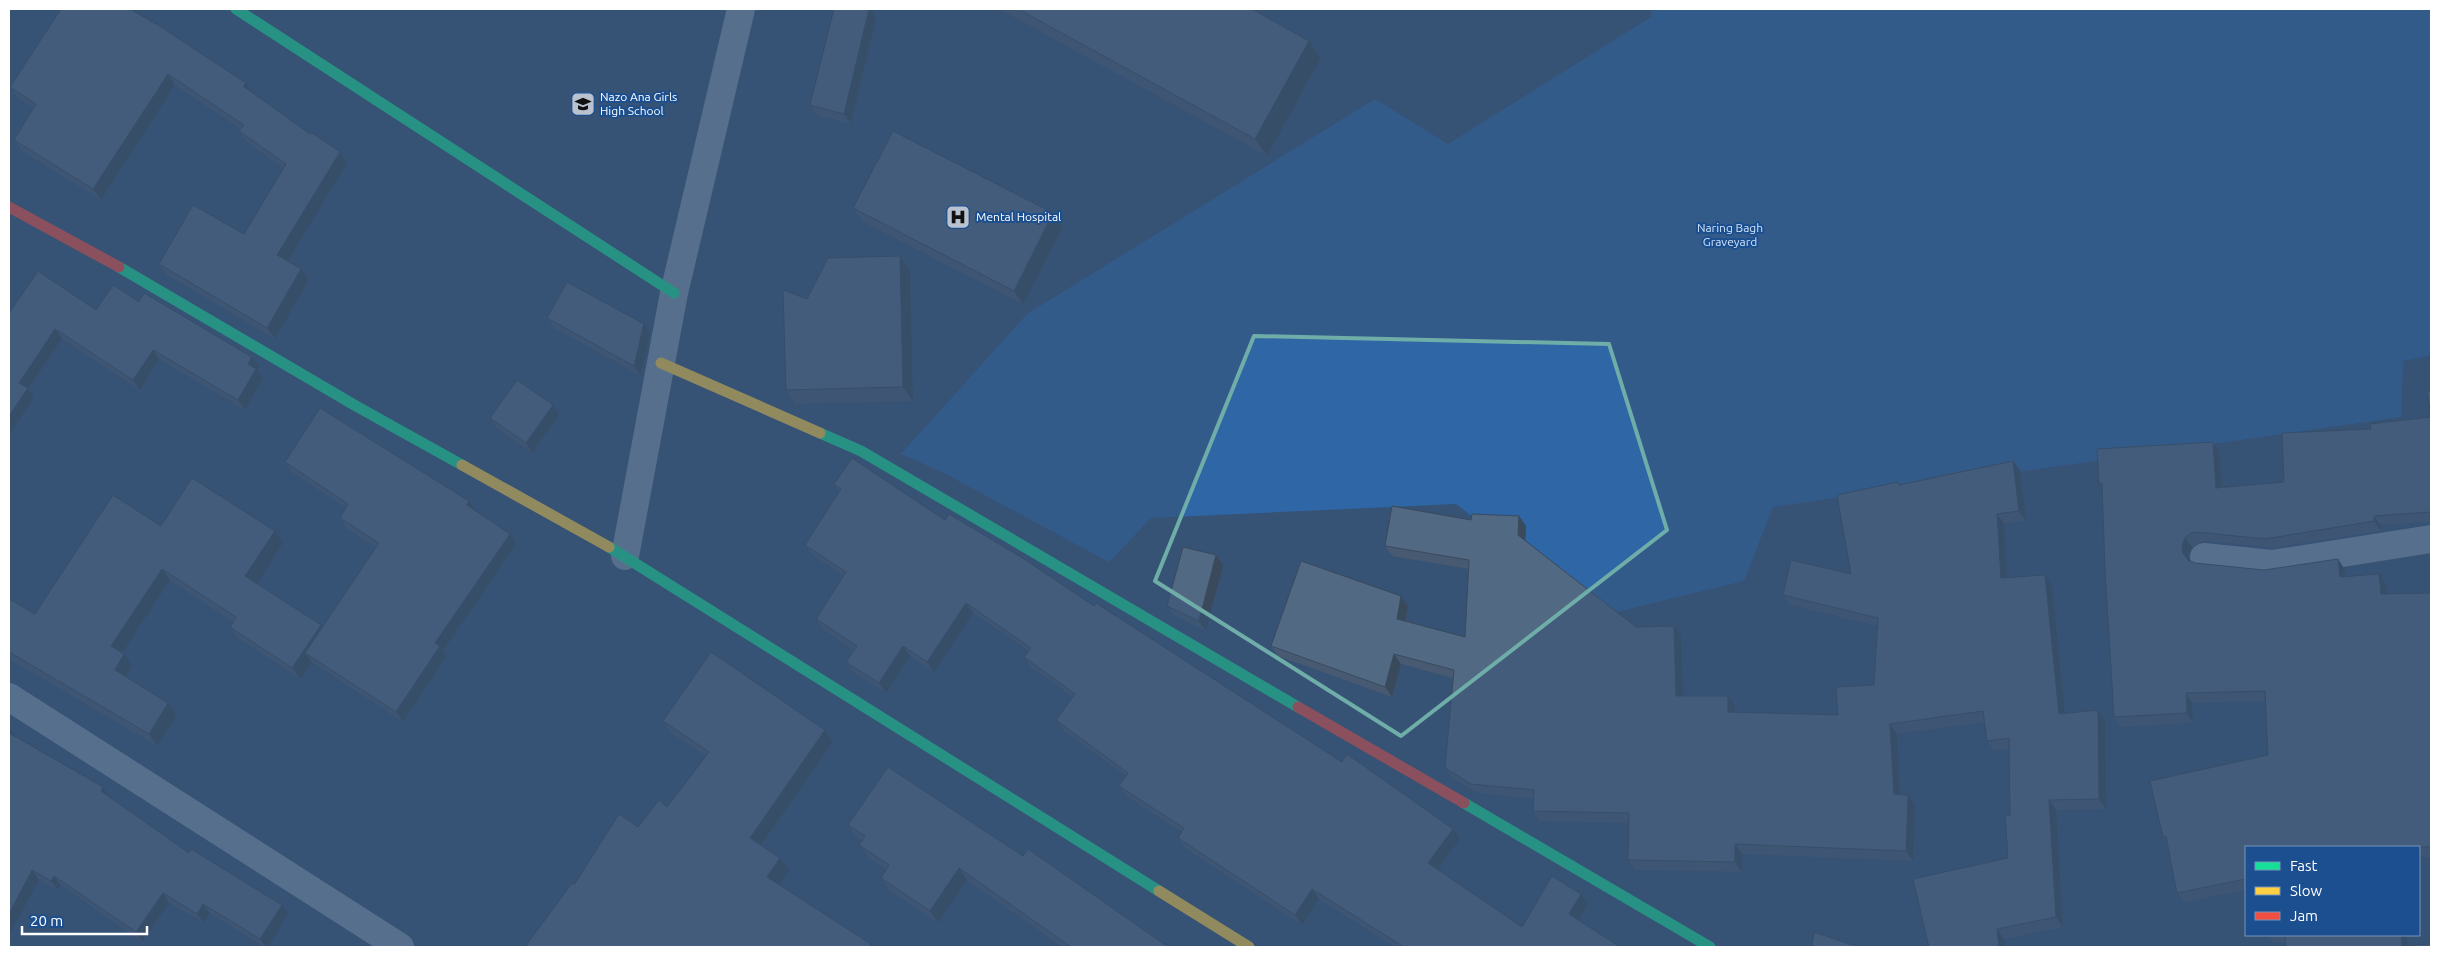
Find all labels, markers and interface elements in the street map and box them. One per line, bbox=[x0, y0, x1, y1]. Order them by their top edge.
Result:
place label: Nazo Ana Girls High School bbox=[600, 90, 677, 117]
school or university icon: Nazo Ana Girls High School bbox=[570, 91, 596, 117]
hospital icon: Mental Hospital bbox=[945, 204, 971, 230]
place label: Mental Hospital bbox=[976, 210, 1061, 223]
park label: Naring Bagh Graveyard bbox=[1697, 221, 1763, 248]
legend bbox=[2245, 846, 2420, 936]
text: Fast bbox=[2290, 857, 2318, 874]
text: Slow bbox=[2290, 882, 2323, 899]
scale bar bbox=[22, 904, 148, 936]
text: Jam bbox=[2290, 907, 2318, 924]
text: 20 m bbox=[30, 912, 63, 929]

